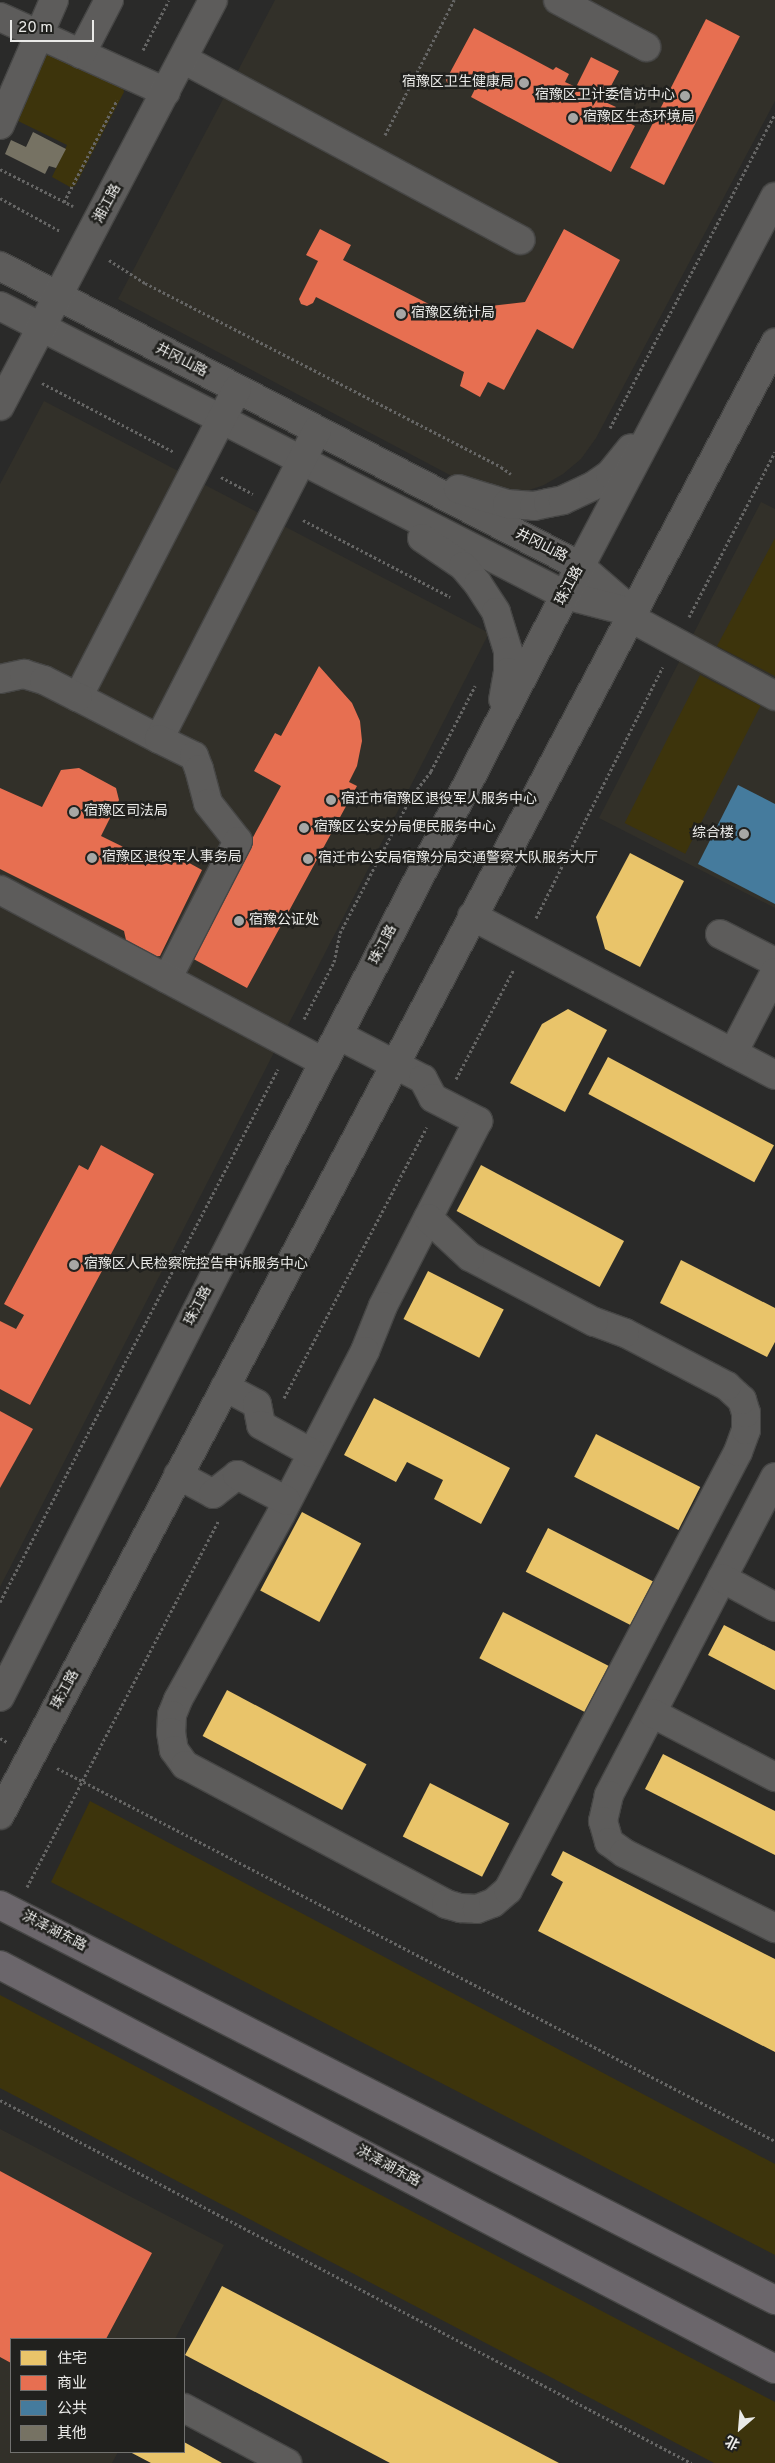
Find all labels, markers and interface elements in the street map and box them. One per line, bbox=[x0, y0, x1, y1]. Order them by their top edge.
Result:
scale bar bbox=[12, 10, 96, 42]
text: 20 m bbox=[18, 19, 53, 38]
place label: 宿豫区卫生健康局 bbox=[402, 75, 514, 91]
marker: 宿豫区卫生健康局 bbox=[518, 77, 530, 89]
place label: 宿豫区卫计委信访中心 bbox=[535, 88, 675, 104]
marker: 宿豫区卫计委信访中心 bbox=[679, 90, 691, 102]
place label: 宿豫区生态环境局 bbox=[583, 110, 695, 126]
marker: 宿豫区生态环境局 bbox=[567, 112, 579, 124]
street label: 湘江路 bbox=[91, 182, 125, 226]
place label: 宿豫区统计局 bbox=[411, 306, 495, 322]
marker: 宿豫区统计局 bbox=[395, 308, 407, 320]
street label: 井冈山路 bbox=[152, 341, 210, 381]
street label: 井冈山路 bbox=[512, 526, 570, 566]
street label: 珠江路 bbox=[553, 564, 587, 608]
place label: 宿迁市宿豫区退役军人服务中心 bbox=[341, 792, 537, 808]
marker: 宿迁市宿豫区退役军人服务中心 bbox=[325, 794, 337, 806]
place label: 宿豫区司法局 bbox=[84, 804, 168, 820]
marker: 宿豫区司法局 bbox=[68, 806, 80, 818]
place label: 宿豫区公安分局便民服务中心 bbox=[314, 820, 496, 836]
marker: 宿豫区公安分局便民服务中心 bbox=[298, 822, 310, 834]
place label: 综合楼 bbox=[692, 826, 734, 842]
marker: 综合楼 bbox=[738, 828, 750, 840]
place label: 宿豫区退役军人事务局 bbox=[102, 850, 242, 866]
place label: 宿迁市公安局宿豫分局交通警察大队服务大厅 bbox=[318, 851, 598, 867]
marker: 宿豫区退役军人事务局 bbox=[86, 852, 98, 864]
marker: 宿迁市公安局宿豫分局交通警察大队服务大厅 bbox=[302, 853, 314, 865]
place label: 宿豫公证处 bbox=[249, 913, 319, 929]
marker: 宿豫公证处 bbox=[233, 915, 245, 927]
street label: 珠江路 bbox=[367, 922, 401, 968]
place label: 宿豫区人民检察院控告申诉服务中心 bbox=[84, 1257, 308, 1273]
marker: 宿豫区人民检察院控告申诉服务中心 bbox=[68, 1259, 80, 1271]
street label: 珠江路 bbox=[182, 1283, 216, 1329]
street label: 珠江路 bbox=[49, 1668, 83, 1712]
street label: 洪泽湖东路 bbox=[19, 1909, 89, 1955]
street label: 洪泽湖东路 bbox=[353, 2143, 423, 2191]
legend bbox=[10, 2338, 185, 2453]
text: 住宅 bbox=[57, 2350, 87, 2369]
text: 商业 bbox=[57, 2375, 87, 2394]
text: 公共 bbox=[57, 2400, 87, 2419]
north arrow bbox=[715, 2403, 765, 2453]
text: 其他 bbox=[57, 2425, 87, 2444]
text: 北 bbox=[723, 2431, 743, 2453]

